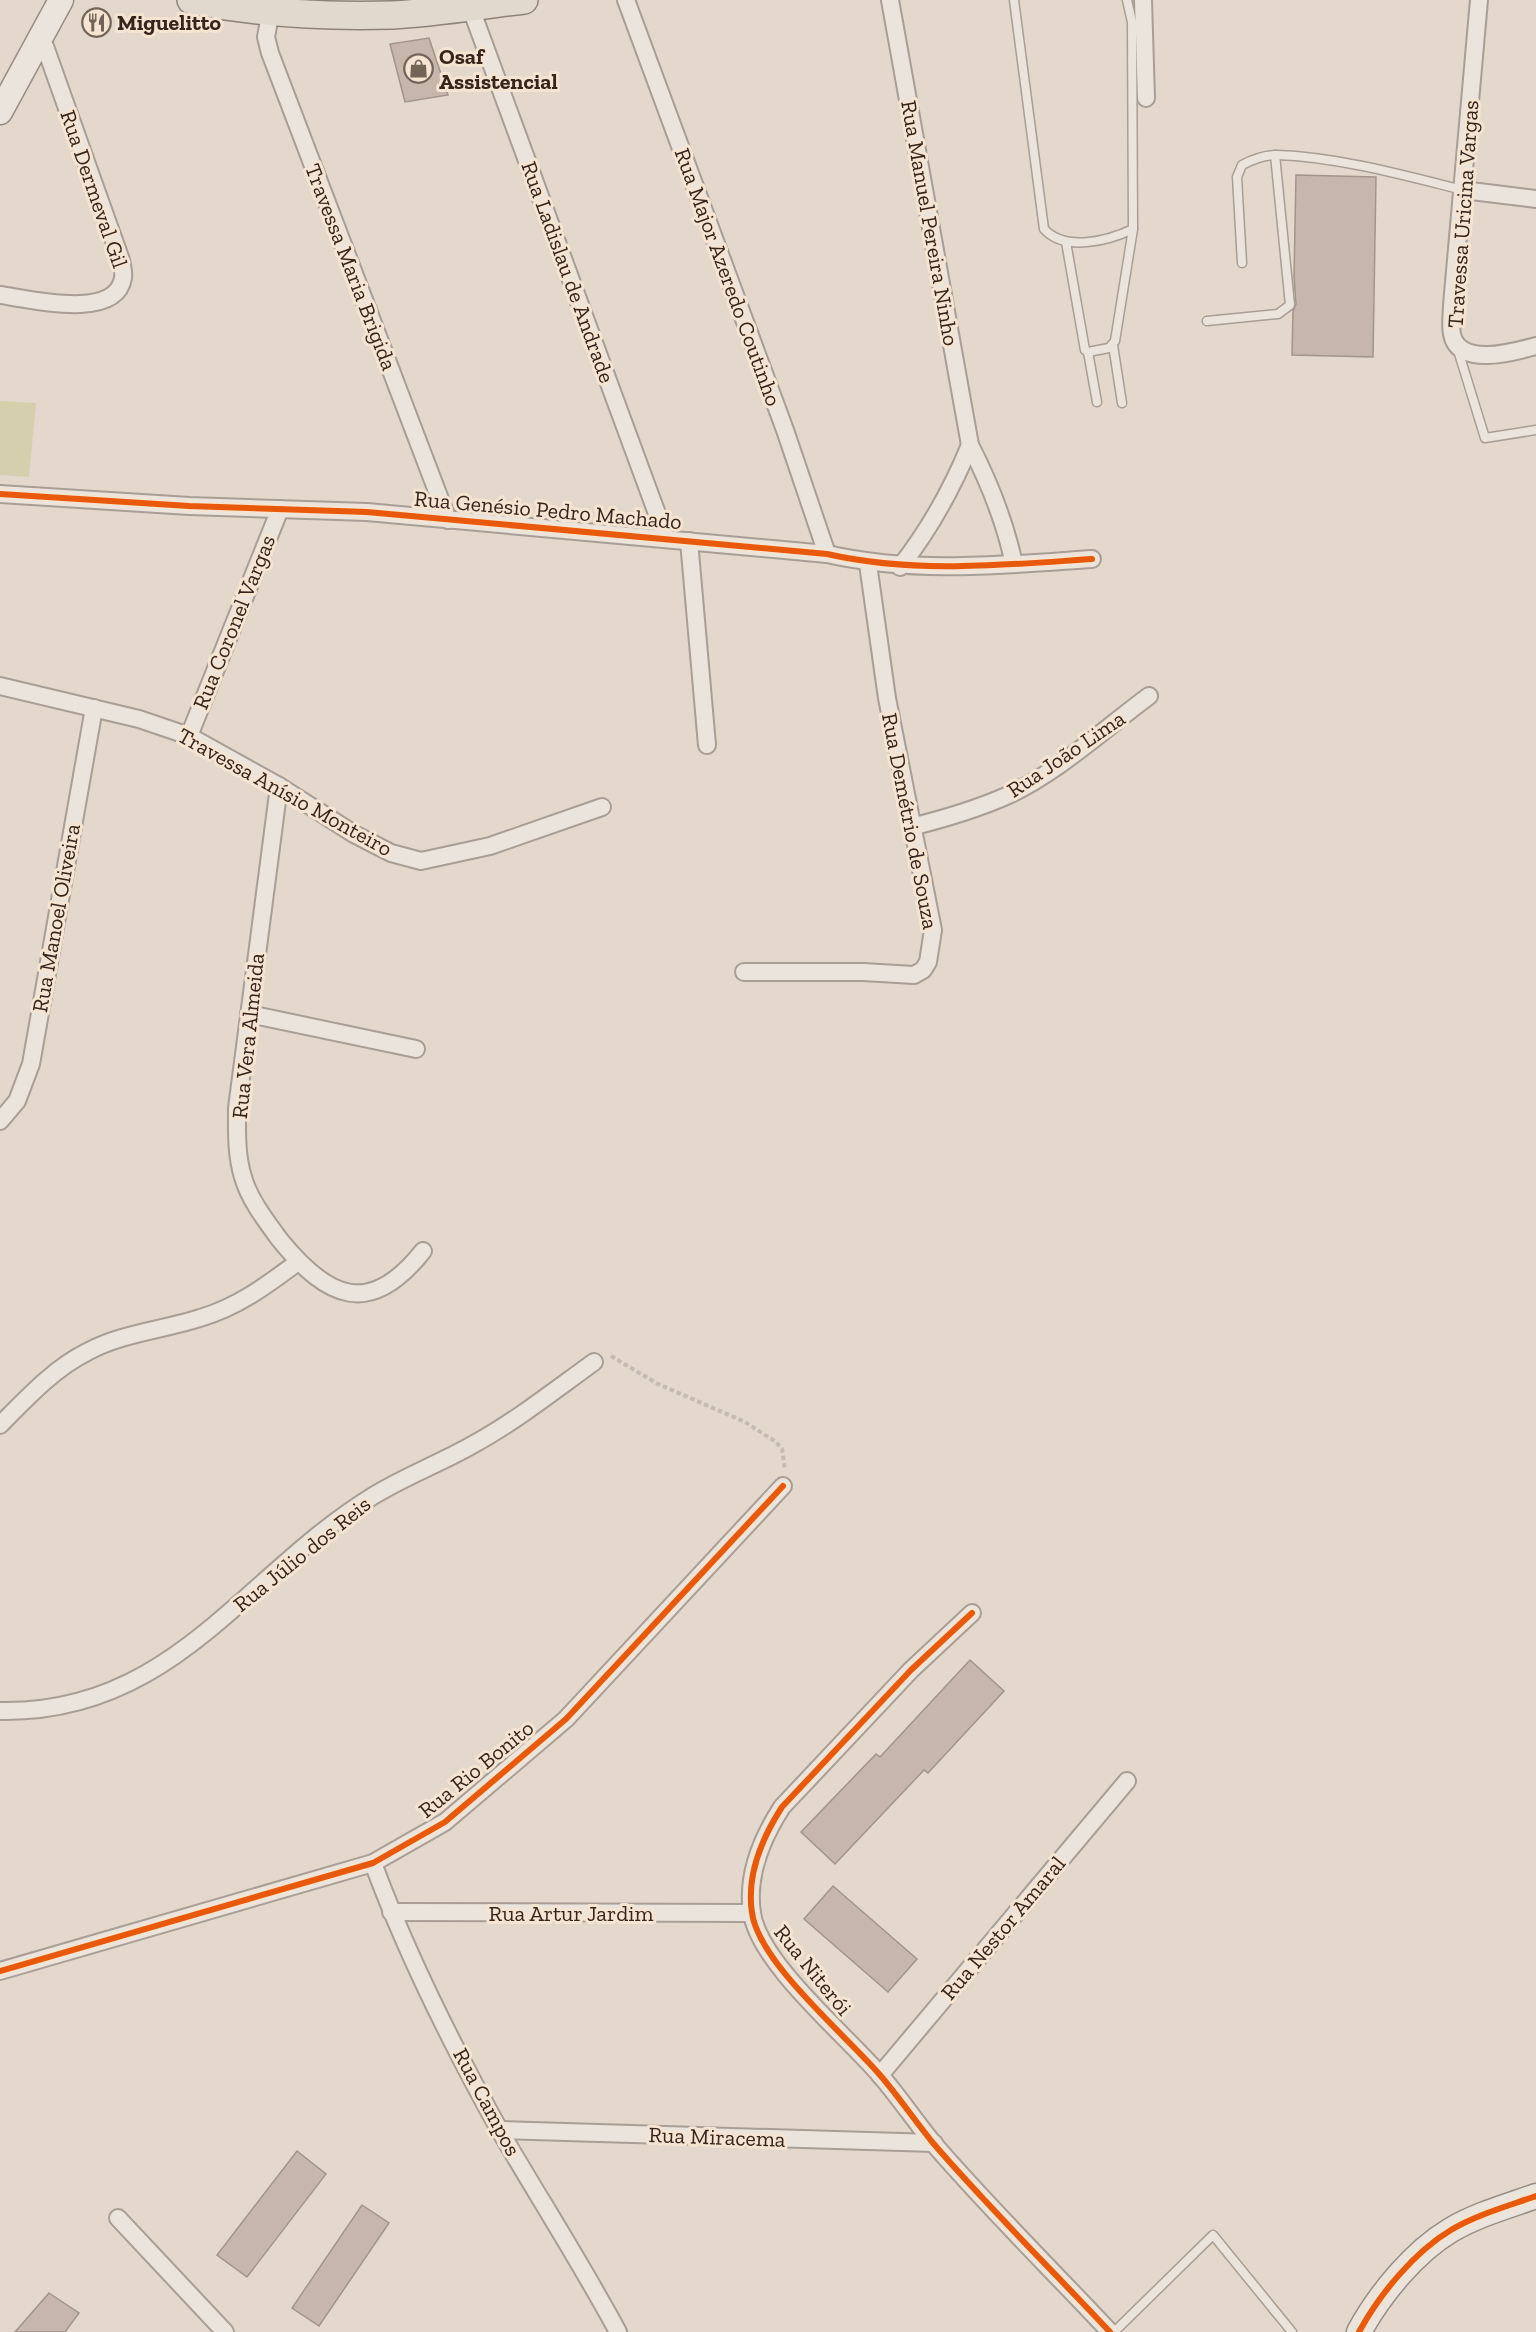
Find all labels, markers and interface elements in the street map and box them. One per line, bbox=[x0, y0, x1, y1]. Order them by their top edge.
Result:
restaurant icon: Miguelitto bbox=[80, 6, 112, 38]
place label: Miguelitto bbox=[117, 9, 222, 36]
place label: Osaf Assistencial bbox=[439, 43, 558, 95]
shop icon: Osaf Assistencial bbox=[402, 53, 434, 85]
street label: Rua Manuel Pereira Ninho bbox=[895, 98, 965, 348]
street label: Travessa Uricina Vargas bbox=[1442, 99, 1484, 329]
street label: Rua Dermeval Gil bbox=[54, 106, 134, 272]
street label: Rua Major Azeredo Coutinho bbox=[669, 144, 787, 410]
street label: Rua Ladislau de Andrade bbox=[515, 158, 621, 386]
street label: Travessa Maria Brigida bbox=[299, 160, 403, 375]
street label: Rua Genésio Pedro Machado bbox=[413, 485, 683, 535]
street label: Rua Coronel Vargas bbox=[187, 531, 281, 713]
street label: Rua João Lima bbox=[1002, 704, 1130, 803]
street label: Rua Demétrio de Souza bbox=[876, 710, 944, 932]
street label: Travessa Anísio Monteiro bbox=[173, 722, 397, 862]
street label: Rua Manoel Oliveira bbox=[26, 821, 86, 1014]
street label: Rua Vera Almeida bbox=[226, 951, 270, 1120]
street label: Rua Júlio dos Reis bbox=[228, 1490, 376, 1618]
street label: Rua Rio Bonito bbox=[413, 1714, 539, 1824]
street label: Rua Nestor Amaral bbox=[935, 1850, 1071, 2005]
street label: Rua Artur Jardim bbox=[489, 1900, 653, 1927]
street label: Rua Niterói bbox=[768, 1919, 858, 2021]
street label: Rua Campos bbox=[447, 2043, 527, 2161]
street label: Rua Miracema bbox=[648, 2121, 786, 2153]

